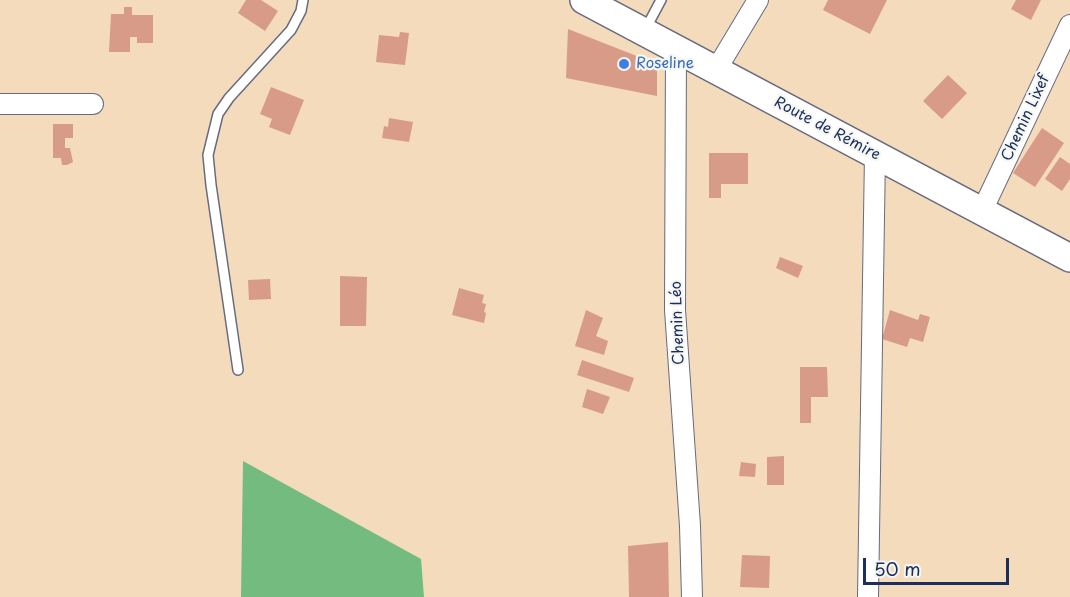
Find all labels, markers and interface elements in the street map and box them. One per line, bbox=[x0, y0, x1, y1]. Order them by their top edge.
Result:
place label: Roseline bbox=[636, 55, 694, 73]
marker: Roseline bbox=[617, 57, 631, 71]
street label: Chemin Lixef bbox=[998, 72, 1054, 164]
street label: Route de Rémire bbox=[771, 93, 883, 165]
street label: Chemin Léo bbox=[668, 281, 688, 365]
scale bar bbox=[866, 546, 1012, 584]
text: 50 m bbox=[874, 555, 921, 582]

